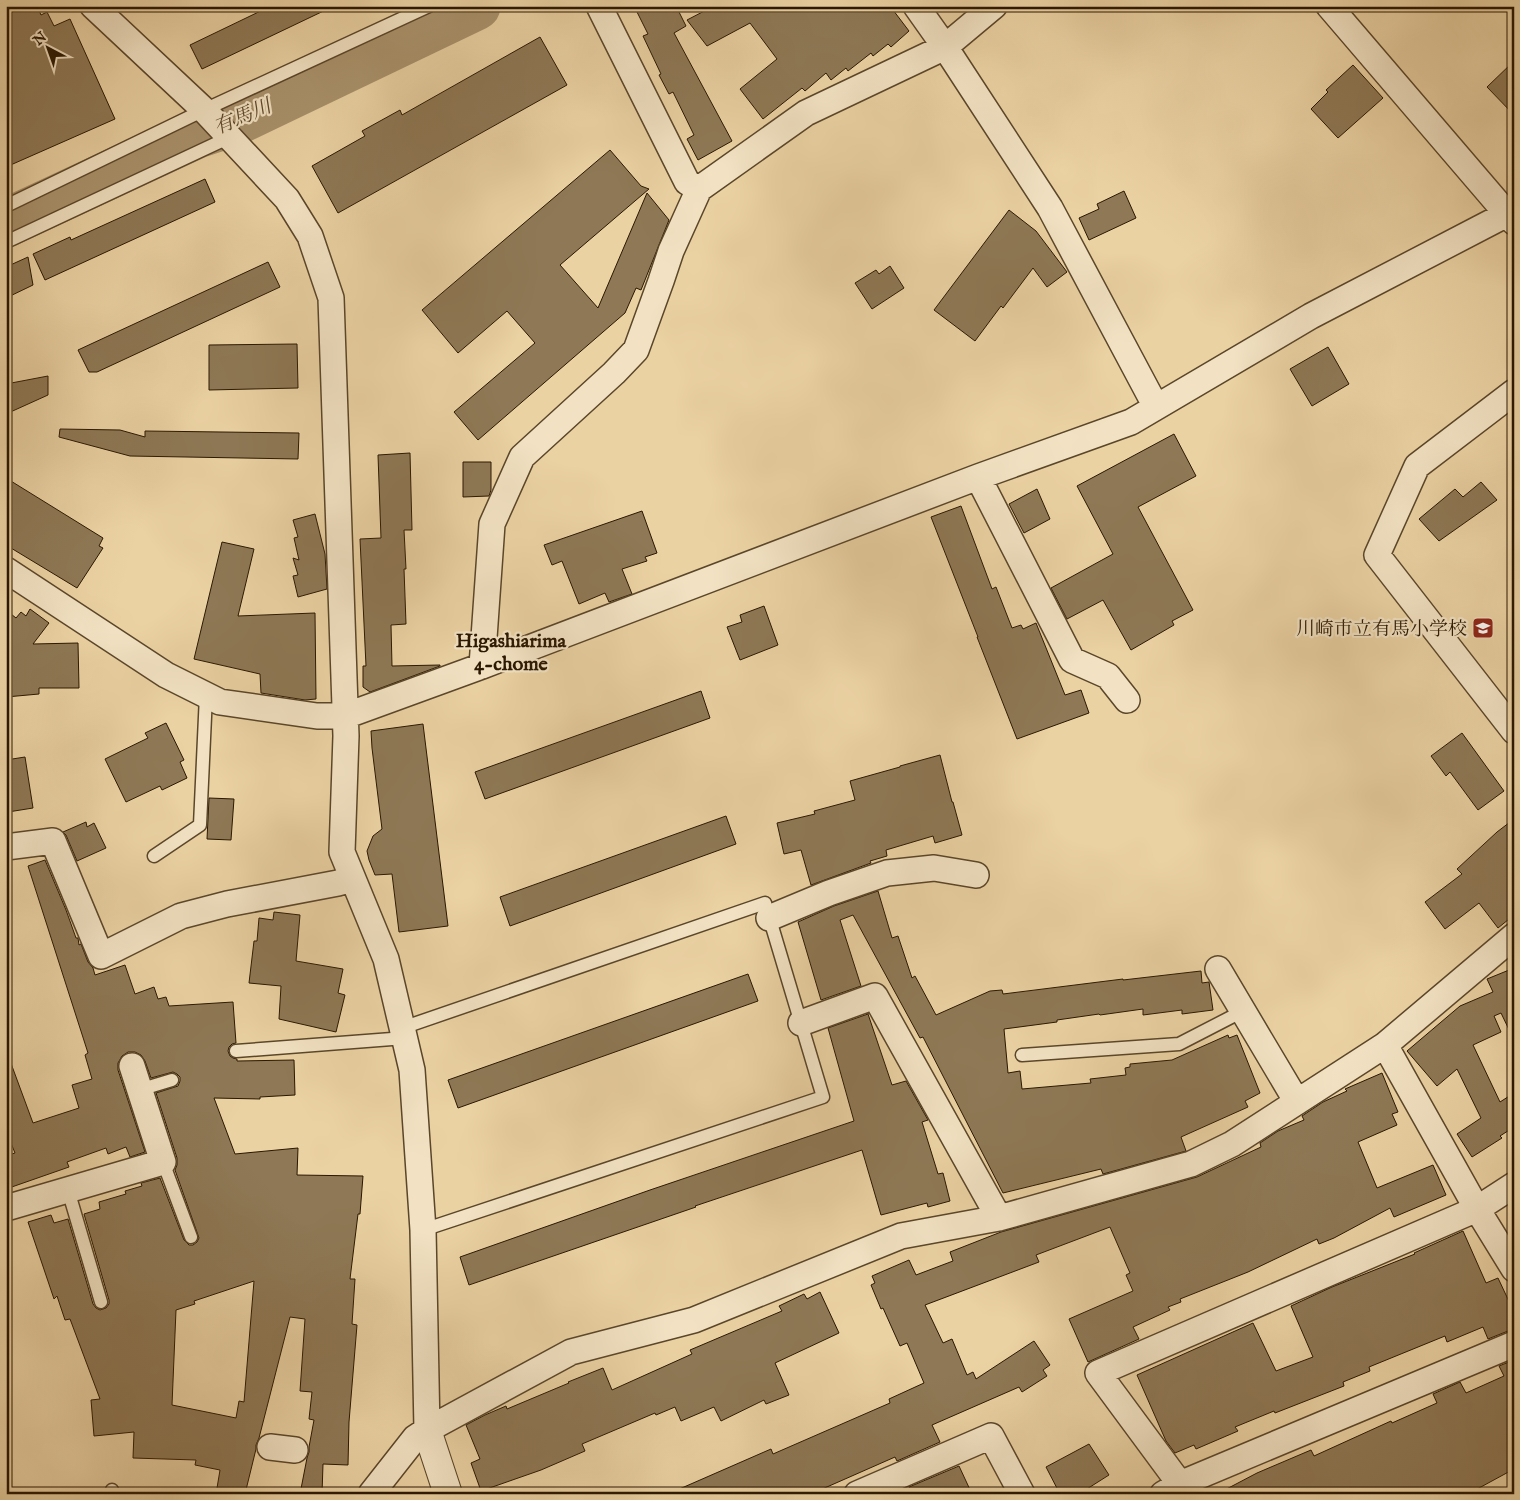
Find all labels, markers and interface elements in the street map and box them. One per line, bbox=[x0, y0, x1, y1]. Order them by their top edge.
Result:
north arrow bbox=[22, 22, 72, 72]
text: N bbox=[29, 28, 51, 50]
water label: 有馬川 bbox=[210, 93, 277, 141]
school or university icon: 川崎市立有馬小学校 bbox=[1471, 616, 1495, 640]
place label: 川崎市立有馬小学校 bbox=[1296, 618, 1467, 642]
district label: Higashiarima 4-chome bbox=[456, 629, 567, 677]

